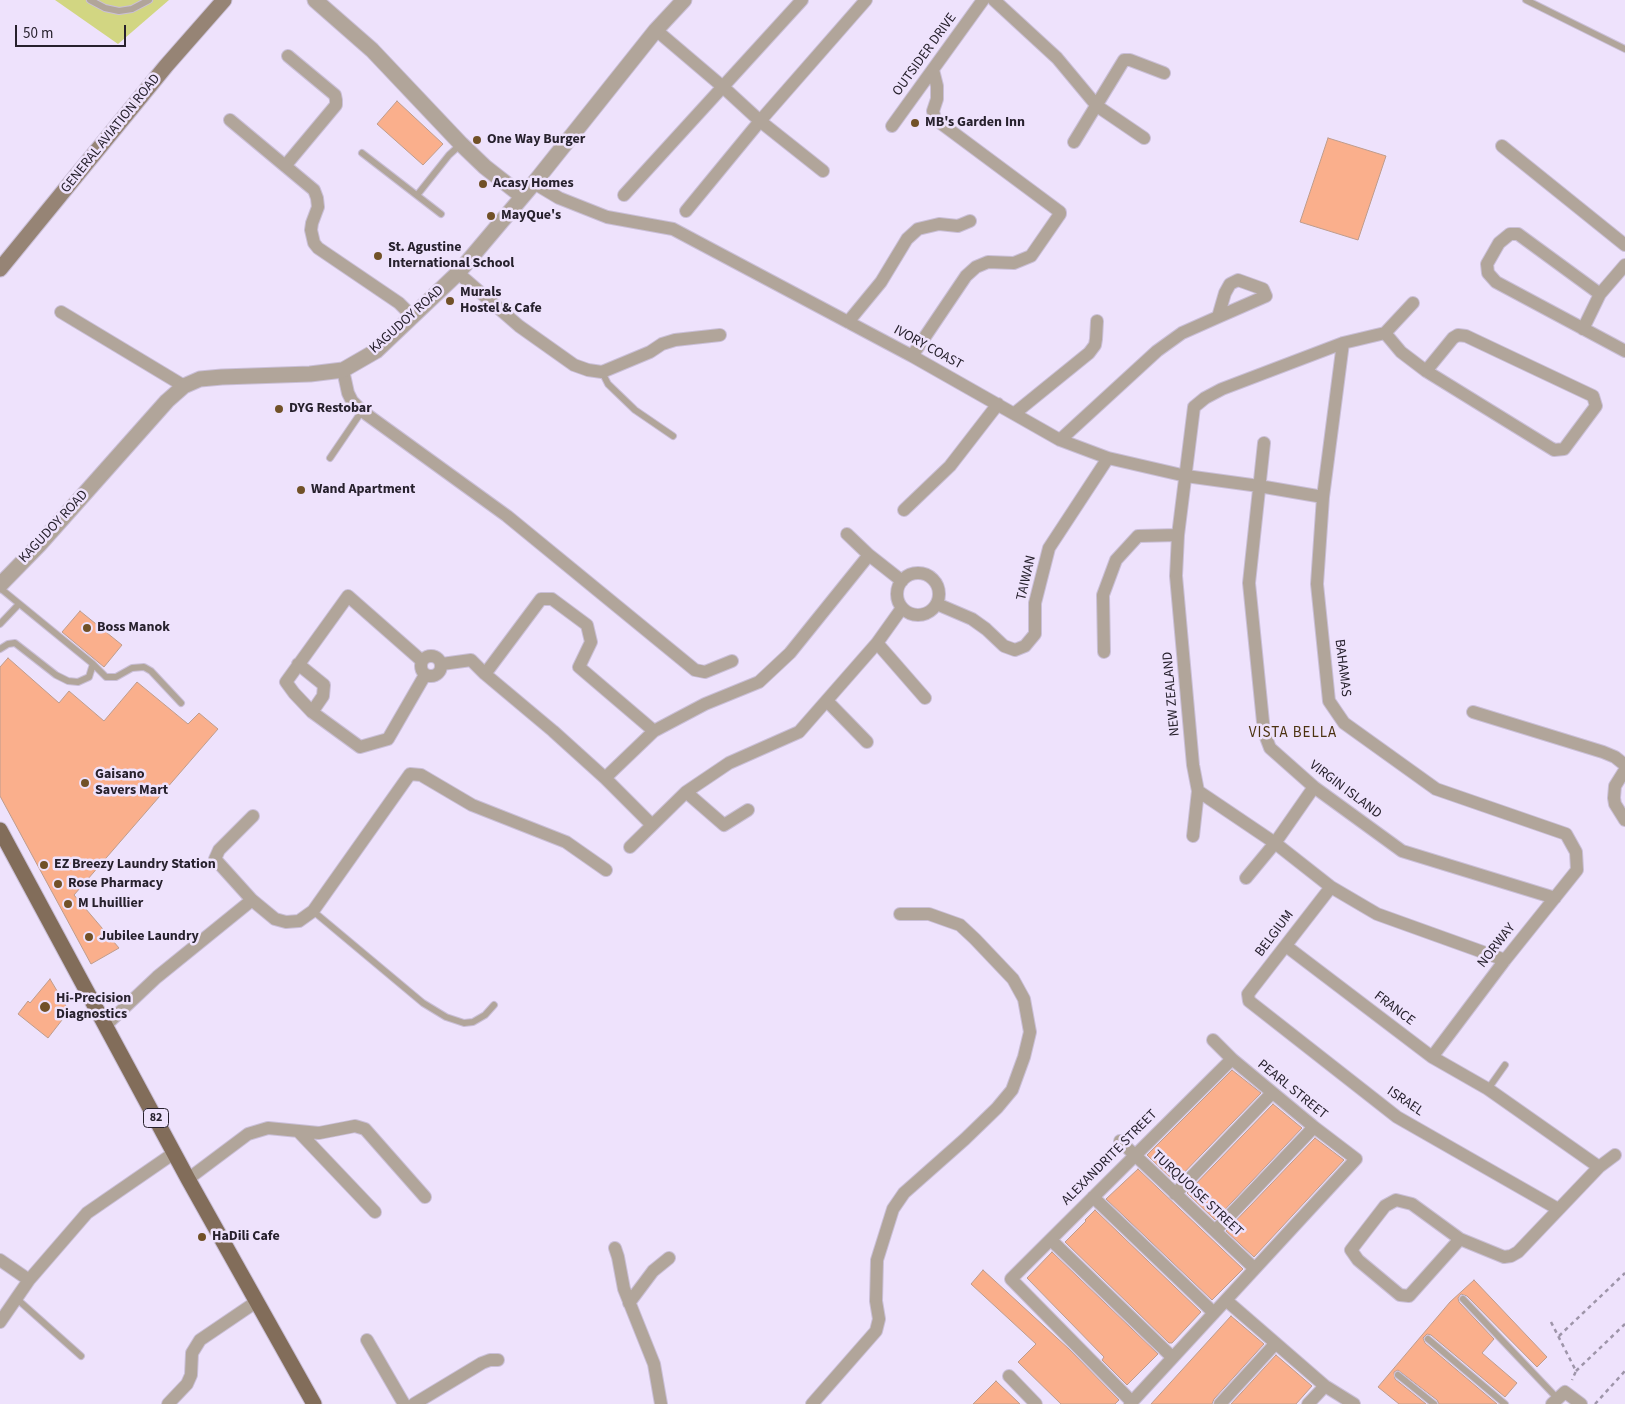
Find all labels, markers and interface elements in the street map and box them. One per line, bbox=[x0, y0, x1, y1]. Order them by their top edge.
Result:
street label: OUTSIDER DRIVE bbox=[889, 10, 961, 100]
scale bar bbox=[18, 15, 129, 47]
text: 50 m bbox=[23, 23, 53, 44]
street label: GENERAL AVIATION ROAD bbox=[58, 71, 164, 197]
place label: MB's Garden Inn bbox=[925, 115, 1025, 131]
marker: MB's Garden Inn bbox=[909, 117, 921, 129]
place label: One Way Burger bbox=[487, 132, 585, 148]
marker: One Way Burger bbox=[471, 134, 483, 146]
place label: Acasy Homes bbox=[493, 176, 574, 192]
marker: Acasy Homes bbox=[477, 178, 489, 190]
place label: MayQue's bbox=[501, 208, 561, 224]
marker: MayQue's bbox=[485, 210, 497, 222]
place label: St. Agustine International School bbox=[388, 240, 514, 272]
marker: St. Agustine International School bbox=[372, 250, 384, 262]
street label: KAGUDOY ROAD bbox=[367, 282, 447, 358]
place label: Murals Hostel & Cafe bbox=[460, 285, 542, 318]
marker: Murals Hostel & Cafe bbox=[444, 295, 456, 307]
street label: IVORY COAST bbox=[890, 322, 966, 374]
place label: DYG Restobar bbox=[289, 401, 372, 417]
marker: DYG Restobar bbox=[273, 403, 285, 415]
place label: Wand Apartment bbox=[311, 482, 415, 498]
marker: Wand Apartment bbox=[295, 484, 307, 496]
street label: KAGUDOY ROAD bbox=[16, 487, 92, 567]
street label: TAIWAN bbox=[1014, 554, 1040, 602]
place label: Boss Manok bbox=[97, 620, 170, 636]
marker: Boss Manok bbox=[81, 622, 93, 634]
street label: BAHAMAS bbox=[1330, 638, 1354, 698]
street label: NEW ZEALAND bbox=[1160, 651, 1184, 737]
district label: VISTA BELLA bbox=[1247, 725, 1339, 743]
street label: VIRGIN ISLAND bbox=[1305, 757, 1385, 823]
place label: Gaisano Savers Mart bbox=[95, 767, 168, 800]
marker: Gaisano Savers Mart bbox=[79, 777, 91, 789]
place label: EZ Breezy Laundry Station bbox=[54, 857, 216, 873]
marker: EZ Breezy Laundry Station bbox=[38, 859, 50, 871]
place label: Rose Pharmacy bbox=[68, 876, 163, 892]
marker: Rose Pharmacy bbox=[52, 878, 64, 890]
place label: M Lhuillier bbox=[78, 896, 143, 912]
marker: M Lhuillier bbox=[62, 898, 74, 910]
street label: BELGIUM bbox=[1252, 908, 1298, 960]
street label: NORWAY bbox=[1475, 921, 1519, 971]
place label: Jubilee Laundry bbox=[99, 929, 199, 945]
marker: Jubilee Laundry bbox=[83, 931, 95, 943]
street label: FRANCE bbox=[1370, 988, 1418, 1030]
place label: Hi-Precision Diagnostics bbox=[56, 991, 131, 1024]
marker: Hi-Precision Diagnostics bbox=[38, 1000, 52, 1014]
street label: PEARL STREET bbox=[1254, 1057, 1330, 1123]
street label: ISRAEL bbox=[1383, 1084, 1427, 1120]
street label: ALEXANDRITE STREET bbox=[1059, 1107, 1161, 1209]
road number: 82 bbox=[144, 1108, 168, 1128]
street label: TURQUOISE STREET bbox=[1148, 1147, 1246, 1241]
place label: HaDili Cafe bbox=[212, 1229, 280, 1245]
marker: HaDili Cafe bbox=[196, 1231, 208, 1243]

